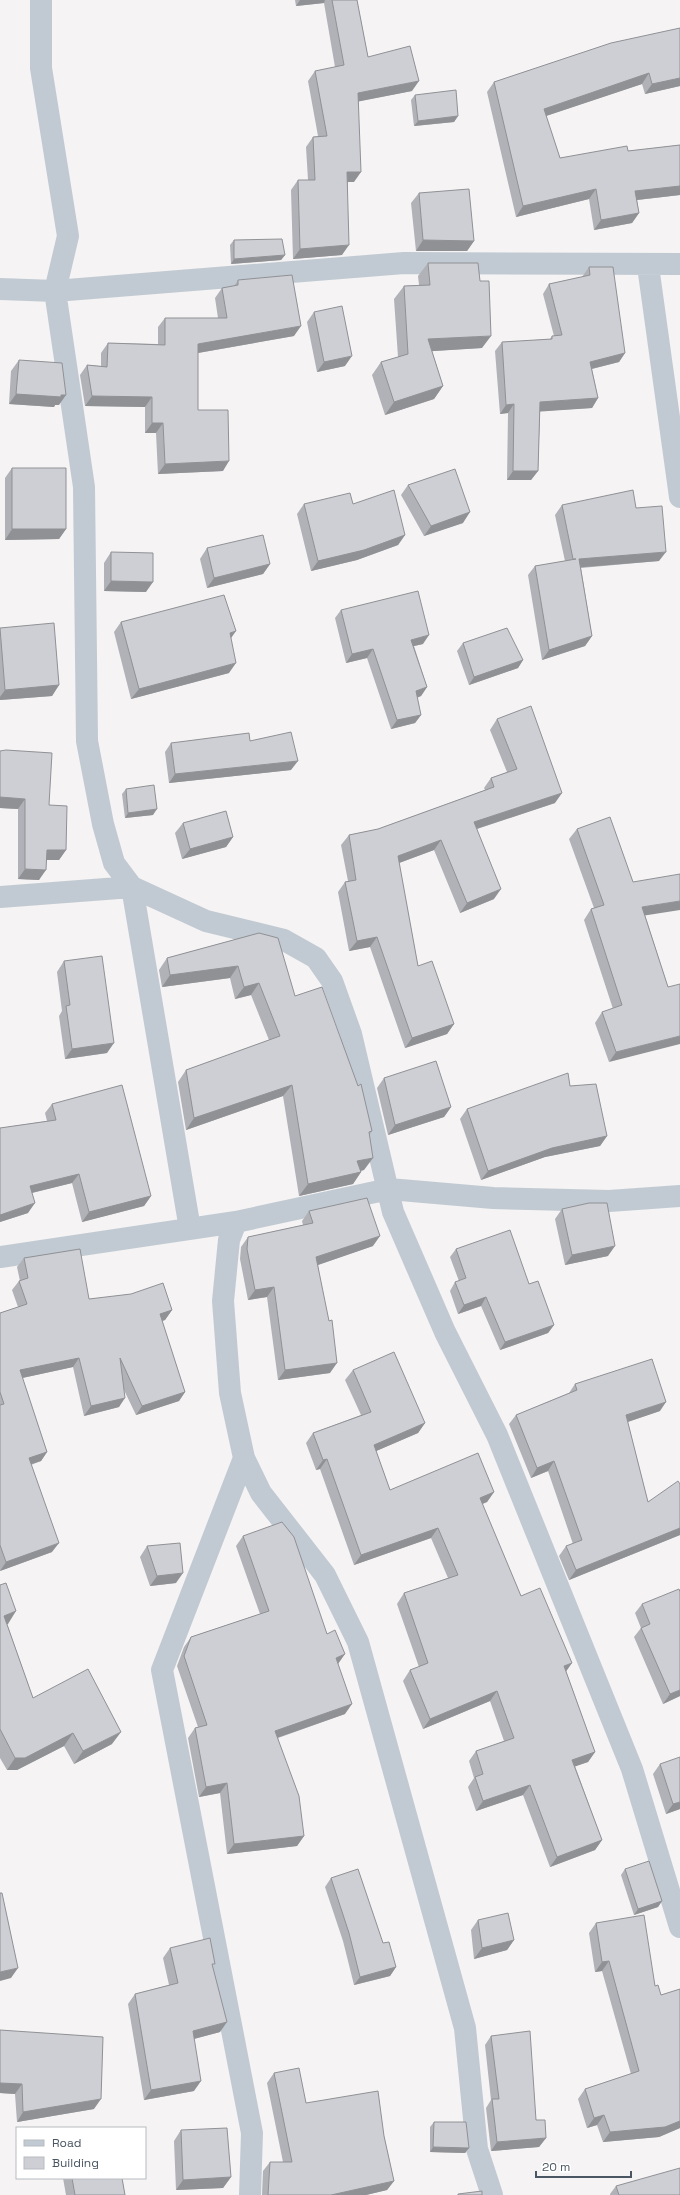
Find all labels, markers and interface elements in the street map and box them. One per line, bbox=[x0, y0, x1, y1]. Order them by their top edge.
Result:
legend bbox=[16, 2127, 146, 2179]
text: Road bbox=[52, 2135, 81, 2151]
scale bar bbox=[536, 2153, 631, 2179]
text: Building bbox=[52, 2155, 99, 2171]
text: 20 m bbox=[542, 2159, 570, 2175]

